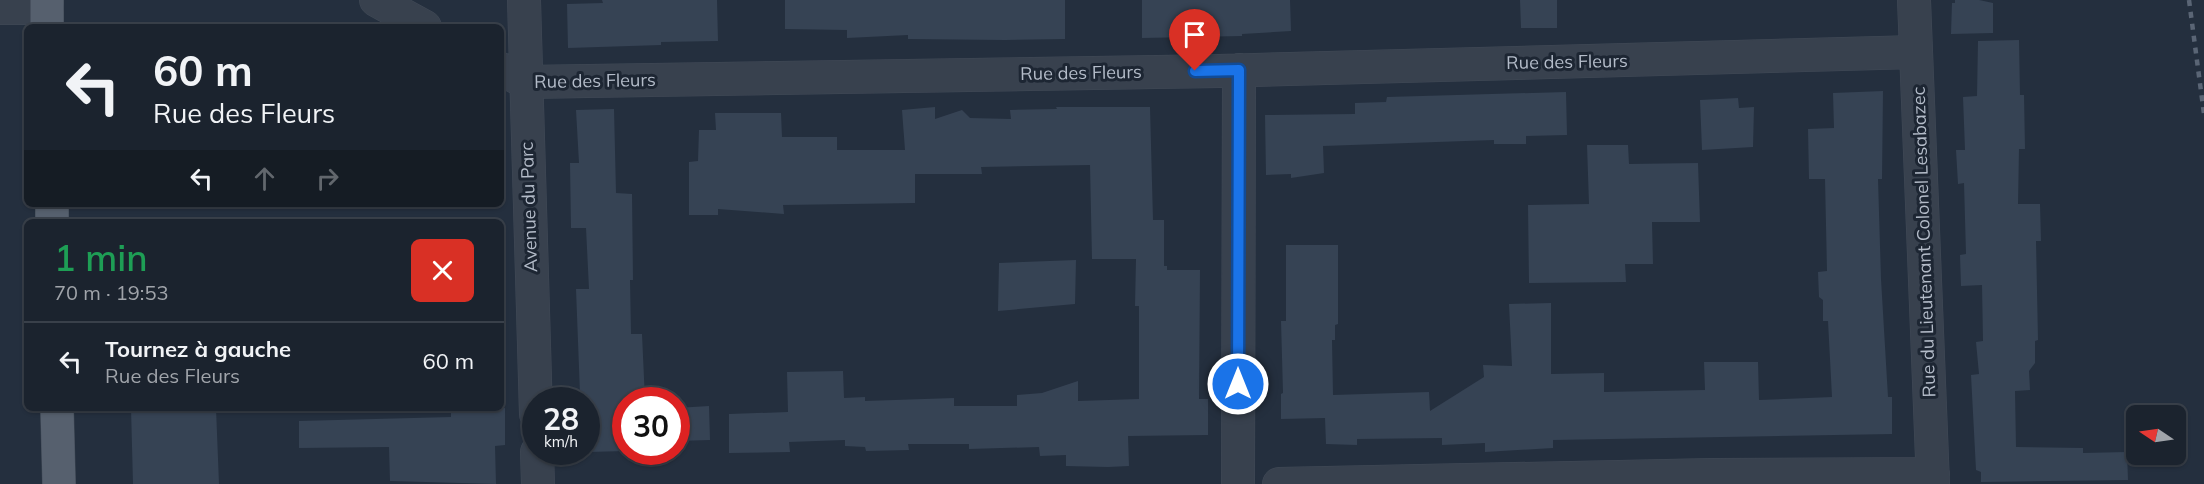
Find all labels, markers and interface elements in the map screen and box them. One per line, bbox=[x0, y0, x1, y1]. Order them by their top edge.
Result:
pin bbox=[1169, 9, 1220, 71]
icon: arrive bbox=[1178, 18, 1211, 51]
text: 60 m bbox=[153, 44, 253, 97]
icon: left bbox=[54, 48, 132, 126]
street label: Rue des Fleurs bbox=[1506, 49, 1628, 74]
street label: Rue des Fleurs bbox=[1020, 60, 1142, 85]
street label: Rue des Fleurs bbox=[534, 68, 656, 93]
street label: Rue du Lieutenant Colonel Lesabazec bbox=[1907, 86, 1940, 398]
text: Rue des Fleurs bbox=[153, 96, 335, 130]
street label: Avenue du Parc bbox=[515, 141, 542, 273]
icon: left bbox=[185, 162, 218, 195]
icon: ahead bbox=[248, 162, 281, 195]
icon: right bbox=[311, 162, 344, 195]
text: 1 min bbox=[54, 235, 148, 280]
button: close bbox=[411, 239, 474, 302]
text: 70 m · 19:53 bbox=[54, 280, 168, 305]
text: Tournez à gauche bbox=[105, 335, 291, 363]
icon: left bbox=[54, 345, 87, 378]
text: 60 m bbox=[423, 347, 474, 375]
position arrow bbox=[1206, 352, 1270, 416]
text: Rue des Fleurs bbox=[105, 363, 240, 388]
speed limit sign: 30 bbox=[612, 387, 690, 465]
text: 28 bbox=[543, 400, 579, 438]
north arrow bbox=[2126, 405, 2186, 465]
map controls bbox=[2126, 405, 2186, 465]
text: km/h bbox=[544, 432, 578, 451]

